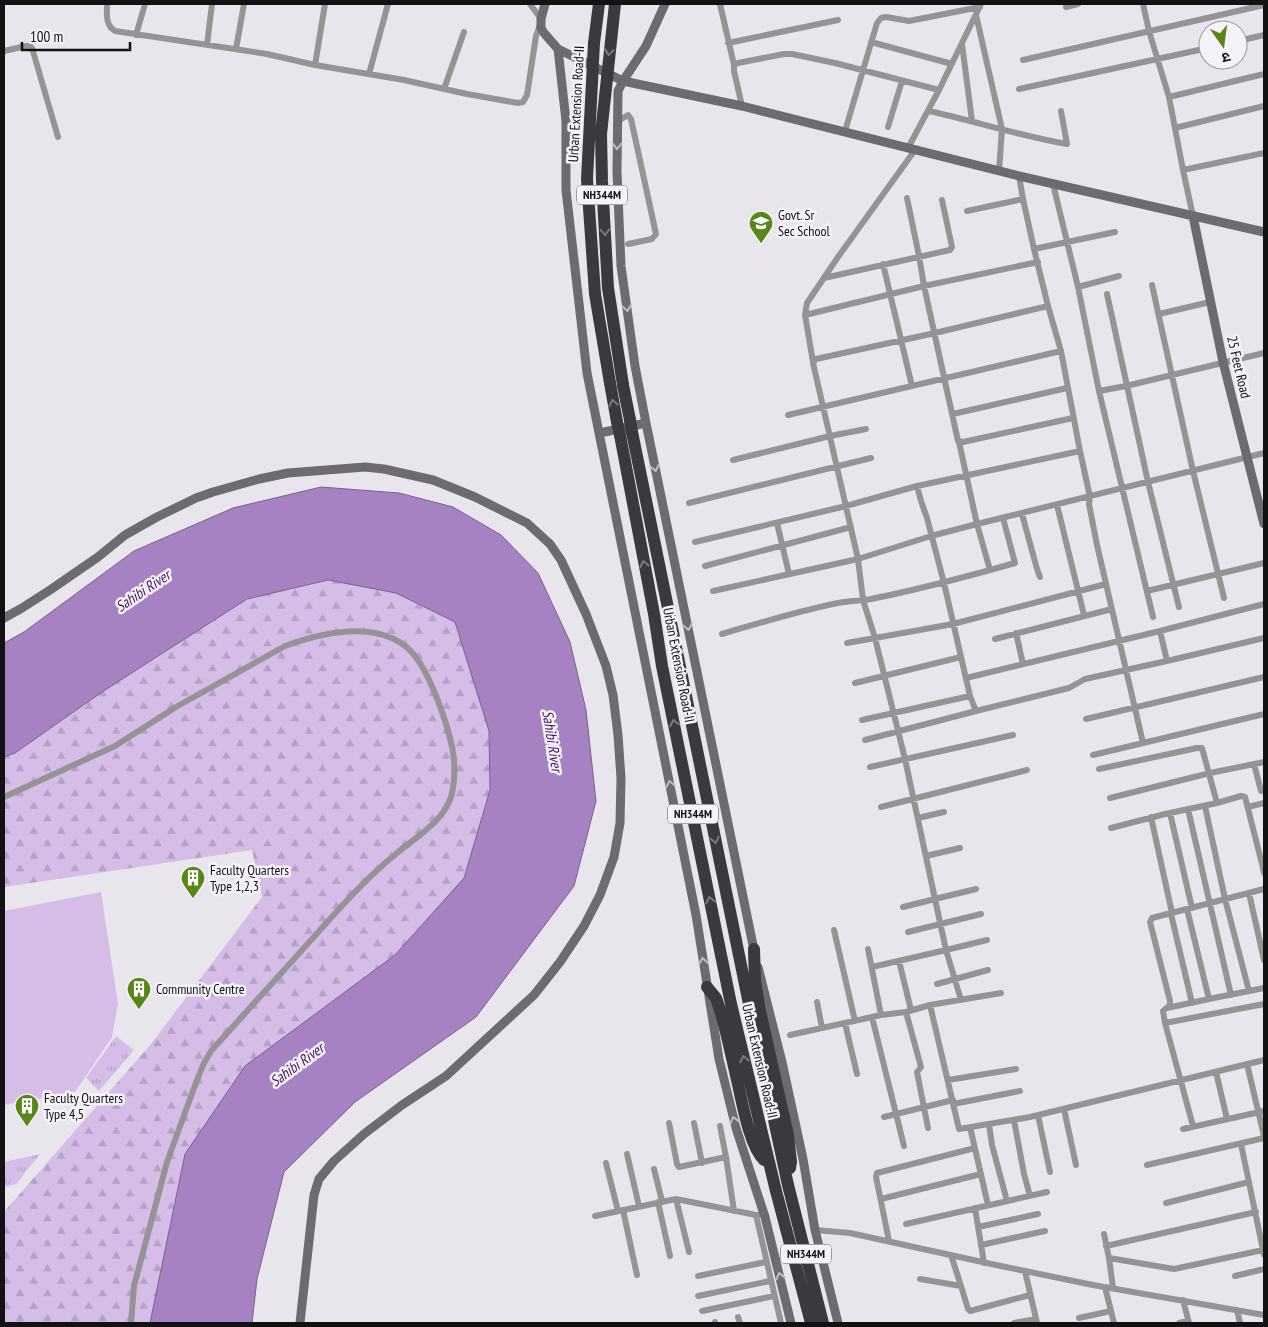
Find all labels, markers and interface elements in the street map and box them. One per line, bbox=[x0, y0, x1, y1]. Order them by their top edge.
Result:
scale bar bbox=[22, 20, 130, 52]
north arrow bbox=[1198, 20, 1248, 70]
text: 100 m bbox=[30, 27, 63, 46]
street label: Urban Extension Road-II bbox=[564, 45, 588, 163]
one-way arrow bbox=[604, 48, 615, 56]
text: उ bbox=[1219, 48, 1232, 68]
one-way arrow bbox=[612, 142, 623, 150]
road number: NH344M bbox=[577, 186, 627, 204]
place label: Govt. Sr Sec School bbox=[778, 206, 831, 240]
school or university icon: Govt. Sr Sec School bbox=[748, 210, 774, 244]
one-way arrow bbox=[599, 228, 610, 236]
one-way arrow bbox=[621, 304, 632, 312]
street label: 25 Feet Road bbox=[1223, 334, 1255, 400]
one-way arrow bbox=[609, 398, 619, 407]
one-way arrow bbox=[649, 463, 660, 472]
one-way arrow bbox=[640, 559, 650, 568]
water label: Sahibi River bbox=[112, 564, 175, 616]
street label: Urban Extension Road-II bbox=[659, 606, 699, 724]
one-way arrow bbox=[682, 622, 693, 631]
water label: Sahibi River bbox=[538, 709, 567, 775]
one-way arrow bbox=[669, 719, 680, 728]
one-way arrow bbox=[665, 779, 675, 788]
road number: NH344M bbox=[668, 804, 718, 824]
one-way arrow bbox=[710, 836, 720, 845]
place label: Faculty Quarters Type 1,2,3 bbox=[210, 861, 289, 895]
building icon: Faculty Quarters Type 1,2,3 bbox=[180, 865, 206, 899]
one-way arrow bbox=[705, 895, 716, 904]
one-way arrow bbox=[699, 956, 709, 965]
building icon: Community Centre bbox=[126, 976, 152, 1010]
place label: Community Centre bbox=[156, 980, 245, 998]
street label: Urban Extension Road-II bbox=[738, 1002, 782, 1120]
water label: Sahibi River bbox=[266, 1038, 329, 1090]
one-way arrow bbox=[739, 1054, 750, 1063]
place label: Faculty Quarters Type 4,5 bbox=[44, 1089, 123, 1123]
building icon: Faculty Quarters Type 4,5 bbox=[14, 1093, 40, 1127]
one-way arrow bbox=[729, 1116, 740, 1125]
road number: NH344M bbox=[781, 1244, 831, 1264]
one-way arrow bbox=[775, 1271, 786, 1280]

